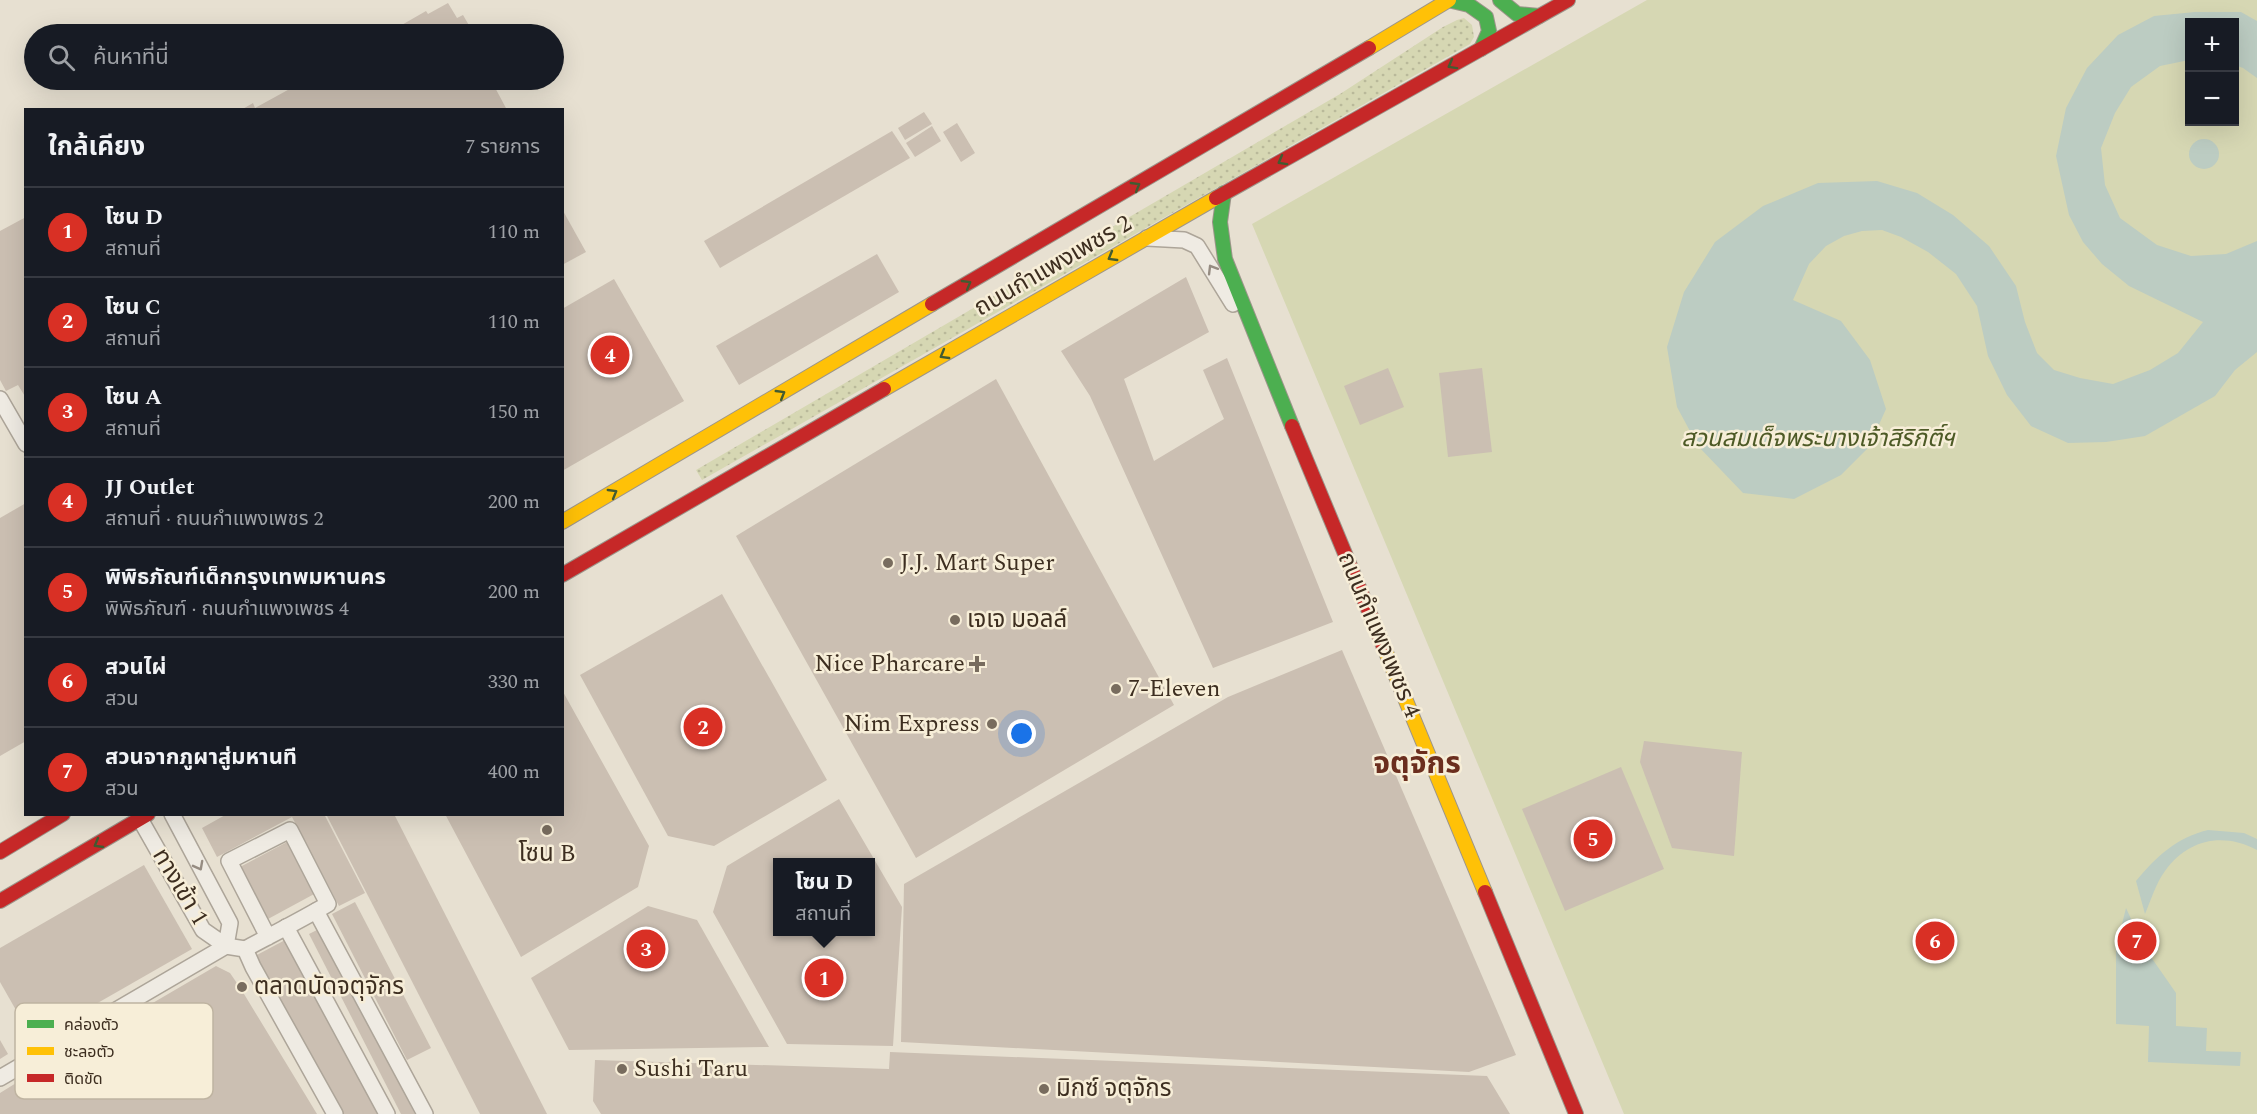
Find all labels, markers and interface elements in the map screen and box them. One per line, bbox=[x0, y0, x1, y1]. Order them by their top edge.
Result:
map controls bbox=[2185, 18, 2239, 126]
button: + bbox=[2185, 18, 2239, 72]
search box bbox=[24, 24, 564, 90]
icon: search bbox=[45, 41, 78, 74]
text: ค้นหาที่นี่ bbox=[93, 41, 169, 74]
one-way arrow bbox=[1448, 58, 1458, 69]
button: − bbox=[2185, 72, 2239, 126]
text: ใกล้เคียง bbox=[48, 127, 145, 167]
text: 7 รายการ bbox=[465, 132, 540, 162]
one-way arrow bbox=[1278, 154, 1288, 165]
one-way arrow bbox=[1130, 182, 1140, 194]
text: โซน D bbox=[105, 201, 163, 234]
street label: ถนนกำแพงเพชร 2 bbox=[967, 206, 1139, 326]
text: 1 bbox=[62, 217, 73, 247]
text: 110 m bbox=[488, 217, 540, 247]
text: สถานที่ bbox=[105, 234, 161, 264]
one-way arrow bbox=[1108, 250, 1118, 261]
one-way arrow bbox=[1208, 265, 1220, 275]
one-way arrow bbox=[961, 280, 971, 291]
text: โซน C bbox=[105, 291, 161, 324]
text: 2 bbox=[62, 307, 73, 337]
text: 110 m bbox=[488, 307, 540, 337]
text: สถานที่ bbox=[105, 324, 161, 354]
pin: 4 bbox=[590, 332, 630, 378]
one-way arrow bbox=[939, 347, 950, 359]
text: โซน A bbox=[105, 381, 162, 414]
one-way arrow bbox=[775, 390, 785, 402]
text: 3 bbox=[62, 397, 73, 427]
text: 150 m bbox=[488, 397, 540, 427]
text: สถานที่ bbox=[105, 414, 161, 444]
park label: สวนสมเด็จพระนางเจ้าสิริกิติ์ฯ bbox=[1681, 421, 1956, 457]
text: JJ Outlet bbox=[105, 471, 195, 504]
text: 4 bbox=[62, 487, 73, 517]
text: 200 m bbox=[488, 487, 540, 517]
one-way arrow bbox=[607, 489, 617, 500]
text: สถานที่ · ถนนกำแพงเพชร 2 bbox=[105, 504, 324, 534]
place label: J.J. Mart Super bbox=[900, 545, 1055, 581]
street label: ถนนกำแพงเพชร 4 bbox=[1328, 547, 1430, 723]
marker: J.J. Mart Super bbox=[881, 556, 895, 570]
text: พิพิธภัณฑ์เด็กกรุงเทพมหานคร bbox=[105, 561, 386, 594]
text: 5 bbox=[62, 577, 73, 607]
text: 200 m bbox=[488, 577, 540, 607]
text: พิพิธภัณฑ์ · ถนนกำแพงเพชร 4 bbox=[105, 594, 349, 624]
place label: เจเจ มอลล์ bbox=[967, 602, 1067, 638]
marker: เจเจ มอลล์ bbox=[948, 613, 962, 627]
place label: Nice Pharcare bbox=[814, 646, 965, 682]
text: สวนไผ่ bbox=[105, 651, 166, 684]
marker: Nice Pharcare bbox=[970, 657, 984, 671]
text: 6 bbox=[62, 667, 73, 697]
text: 330 m bbox=[488, 667, 540, 697]
place label: 7-Eleven bbox=[1128, 671, 1220, 707]
marker: 7-Eleven bbox=[1109, 682, 1123, 696]
text: สวน bbox=[105, 684, 139, 714]
pin: 2 bbox=[684, 704, 722, 750]
place label: Nim Express bbox=[844, 706, 980, 742]
marker: Nim Express bbox=[985, 717, 999, 731]
your location bbox=[1007, 719, 1036, 748]
text: สวนจากภูผาสู่มหานที bbox=[105, 741, 297, 774]
district label: จตุจักร bbox=[1373, 741, 1461, 787]
text: 7 bbox=[62, 757, 73, 787]
text: 400 m bbox=[488, 757, 540, 787]
text: สวน bbox=[105, 774, 139, 804]
pin: 5 bbox=[1574, 816, 1612, 862]
marker: โซน B bbox=[540, 823, 554, 837]
place label: โซน B bbox=[519, 836, 575, 872]
one-way arrow bbox=[94, 837, 104, 848]
street label: ทางเข้า 1 bbox=[143, 841, 217, 933]
popup bbox=[773, 858, 875, 936]
one-way arrow bbox=[192, 860, 204, 871]
text: โซน D bbox=[795, 866, 853, 899]
text: สถานที่ bbox=[795, 899, 851, 929]
pin: 6 bbox=[1916, 918, 1954, 964]
pin: 7 bbox=[2118, 918, 2156, 964]
pin: 3 bbox=[626, 926, 666, 972]
pin: 1 bbox=[804, 956, 844, 1000]
place label: ตลาดนัดจตุจักร bbox=[254, 969, 404, 1005]
marker: ตลาดนัดจตุจักร bbox=[235, 980, 249, 994]
legend bbox=[15, 1003, 213, 1099]
text: คล่องตัว bbox=[64, 1013, 119, 1037]
text: ชะลอตัว bbox=[64, 1040, 115, 1064]
place label: Sushi Taru bbox=[634, 1051, 748, 1087]
marker: Sushi Taru bbox=[615, 1062, 629, 1076]
text: ติดขัด bbox=[64, 1067, 103, 1091]
place label: มิกซ์ จตุจักร bbox=[1056, 1071, 1171, 1107]
marker: มิกซ์ จตุจักร bbox=[1037, 1082, 1051, 1096]

